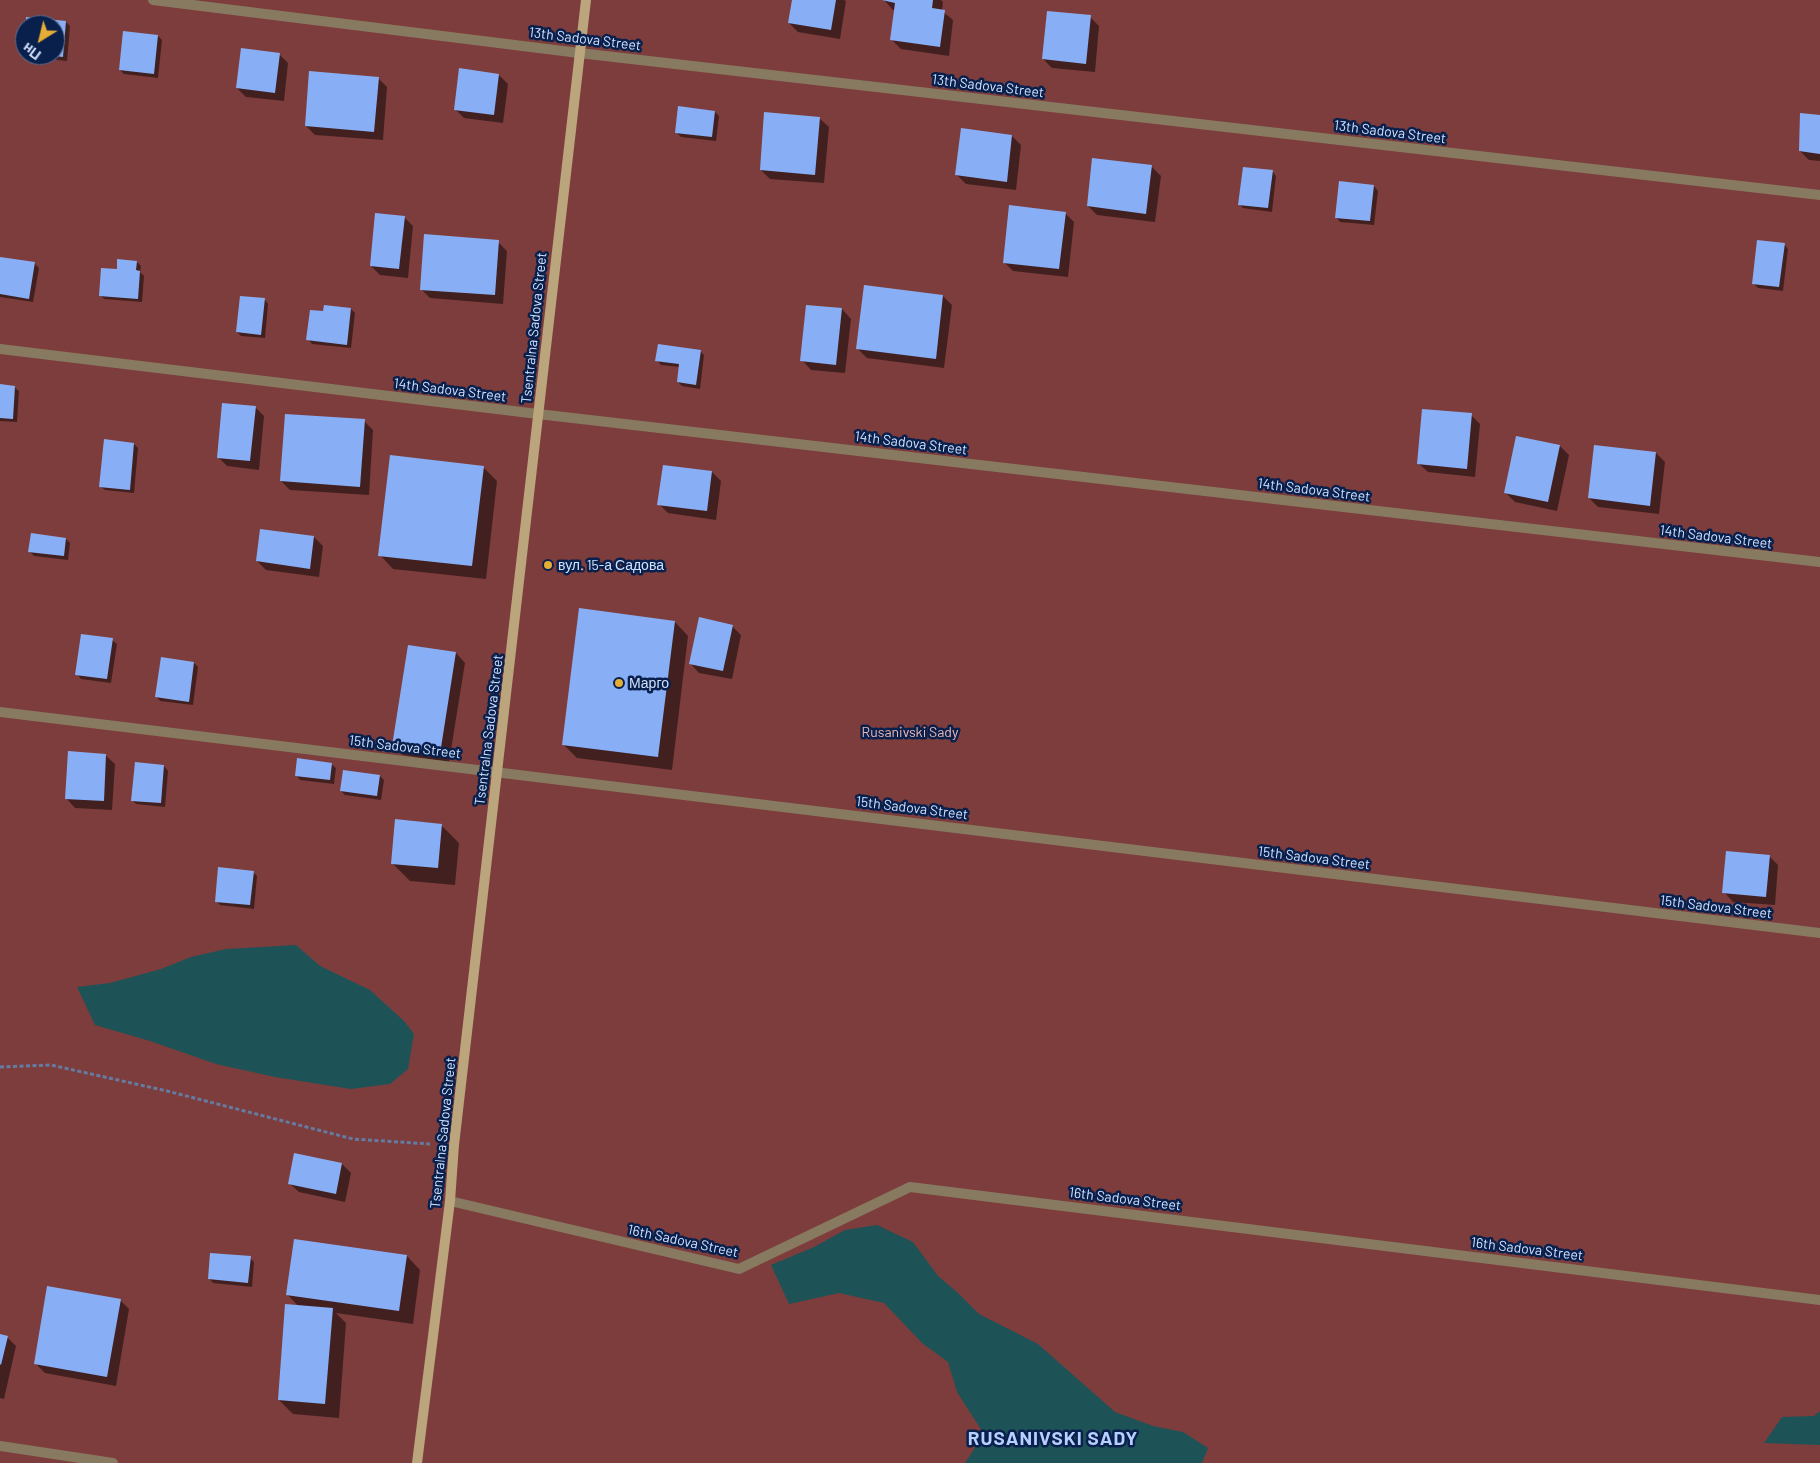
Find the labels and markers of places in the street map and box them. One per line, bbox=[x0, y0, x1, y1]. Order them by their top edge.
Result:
place label: вул. 15-а Садова bbox=[558, 557, 664, 573]
marker: вул. 15-а Садова bbox=[542, 559, 554, 571]
place label: Марго bbox=[629, 675, 669, 691]
marker: Марго bbox=[613, 677, 625, 689]

